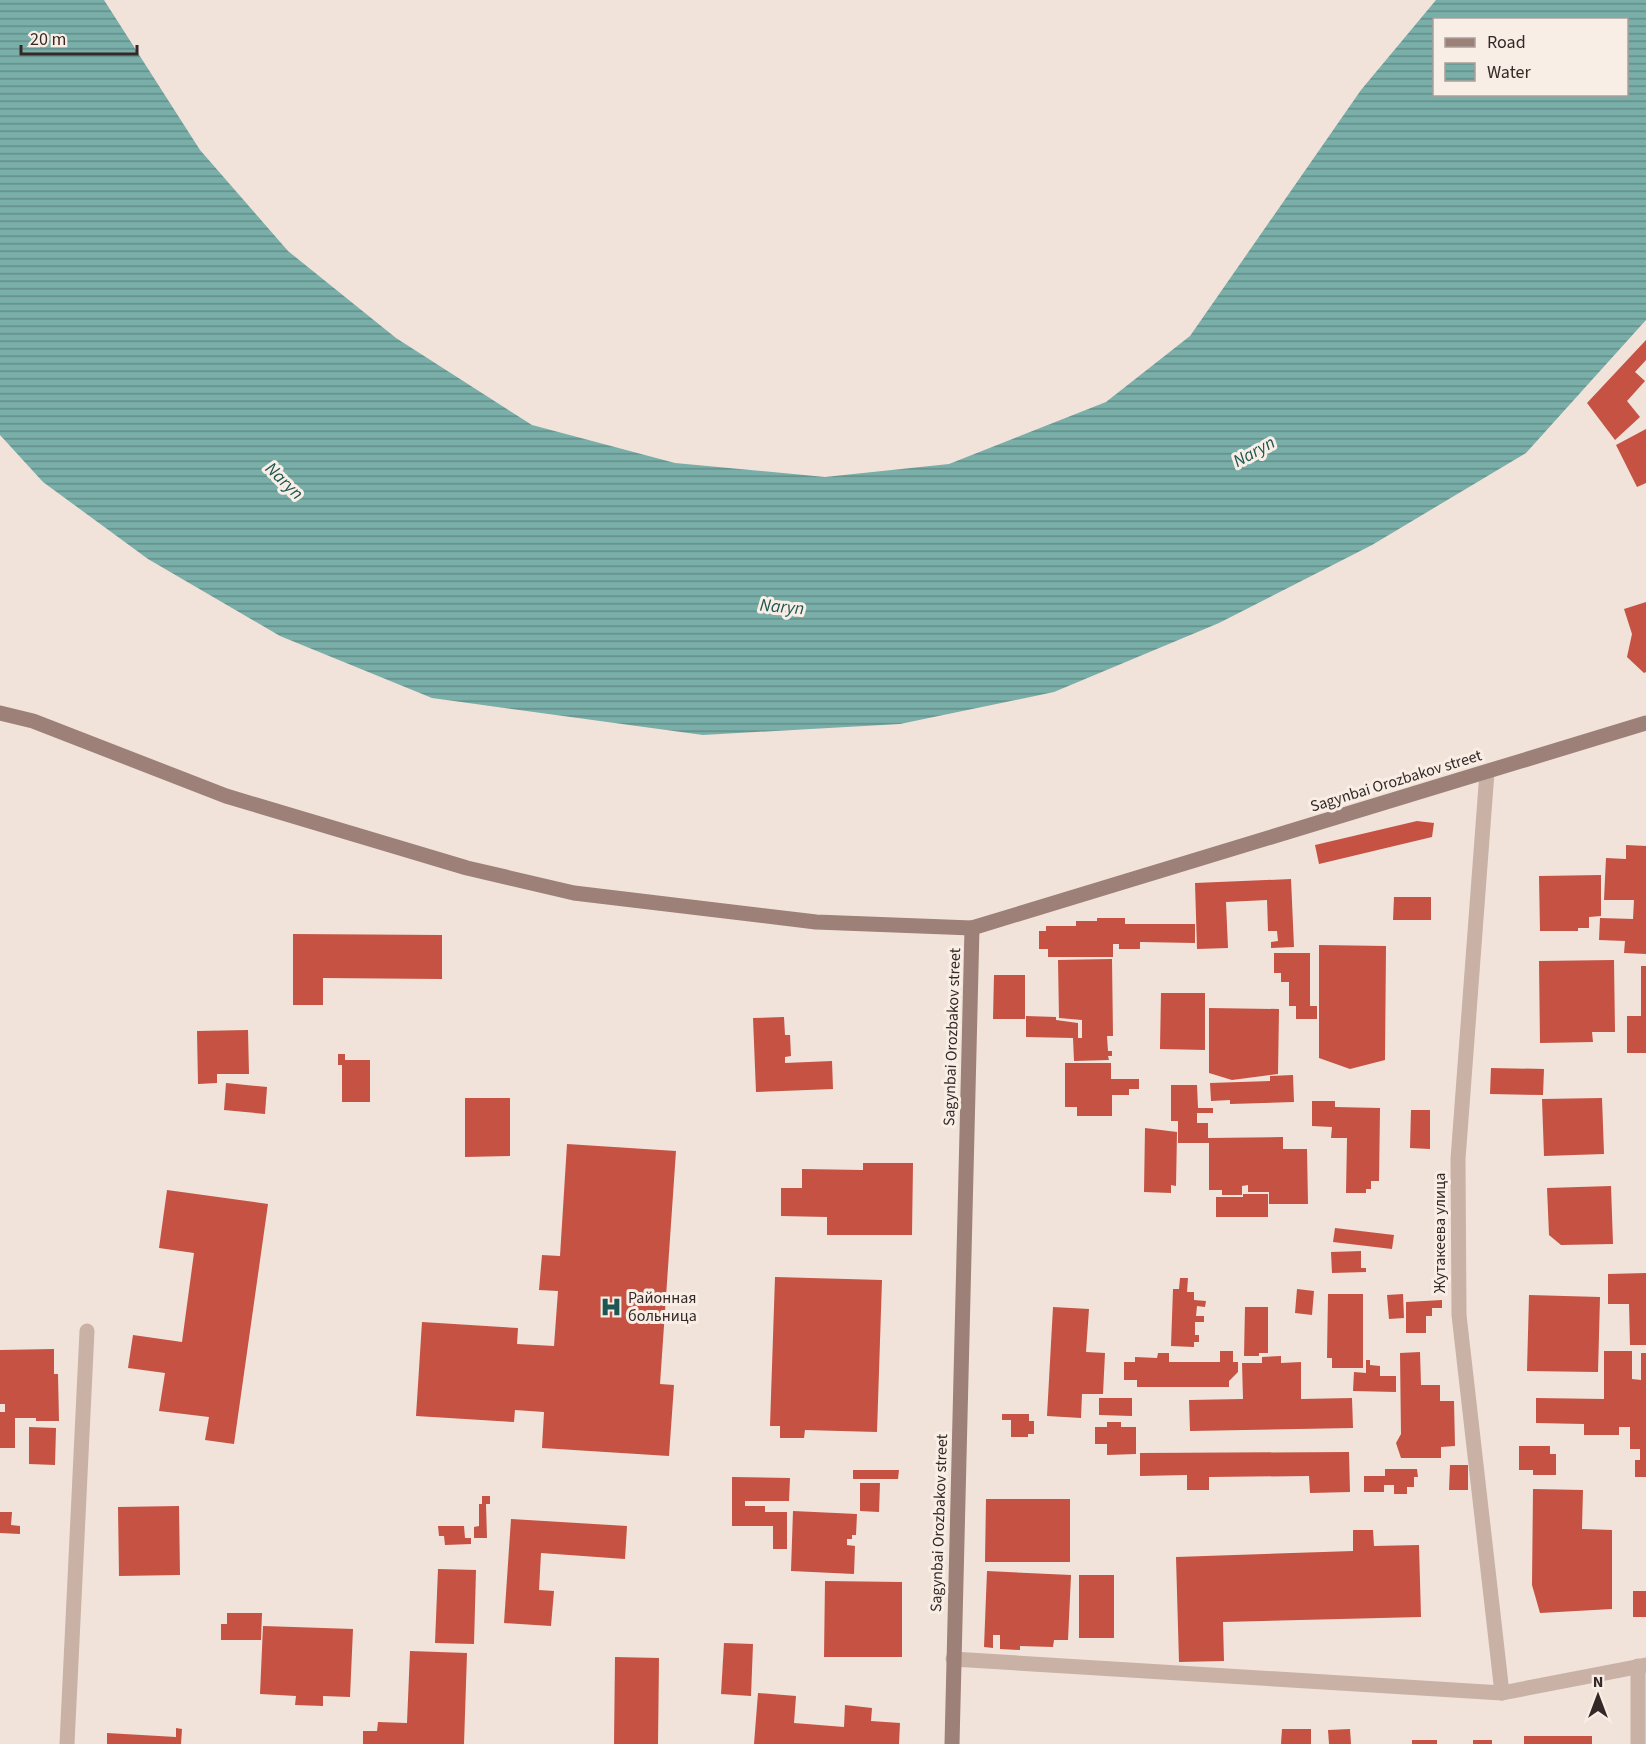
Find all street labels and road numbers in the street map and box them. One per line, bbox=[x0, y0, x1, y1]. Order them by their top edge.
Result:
street label: Sagynbai Orozbakov street bbox=[1308, 744, 1485, 818]
street label: Sagynbai Orozbakov street bbox=[938, 947, 966, 1126]
street label: Жутакеева улица bbox=[1429, 1173, 1451, 1293]
street label: Sagynbai Orozbakov street bbox=[925, 1433, 953, 1612]

